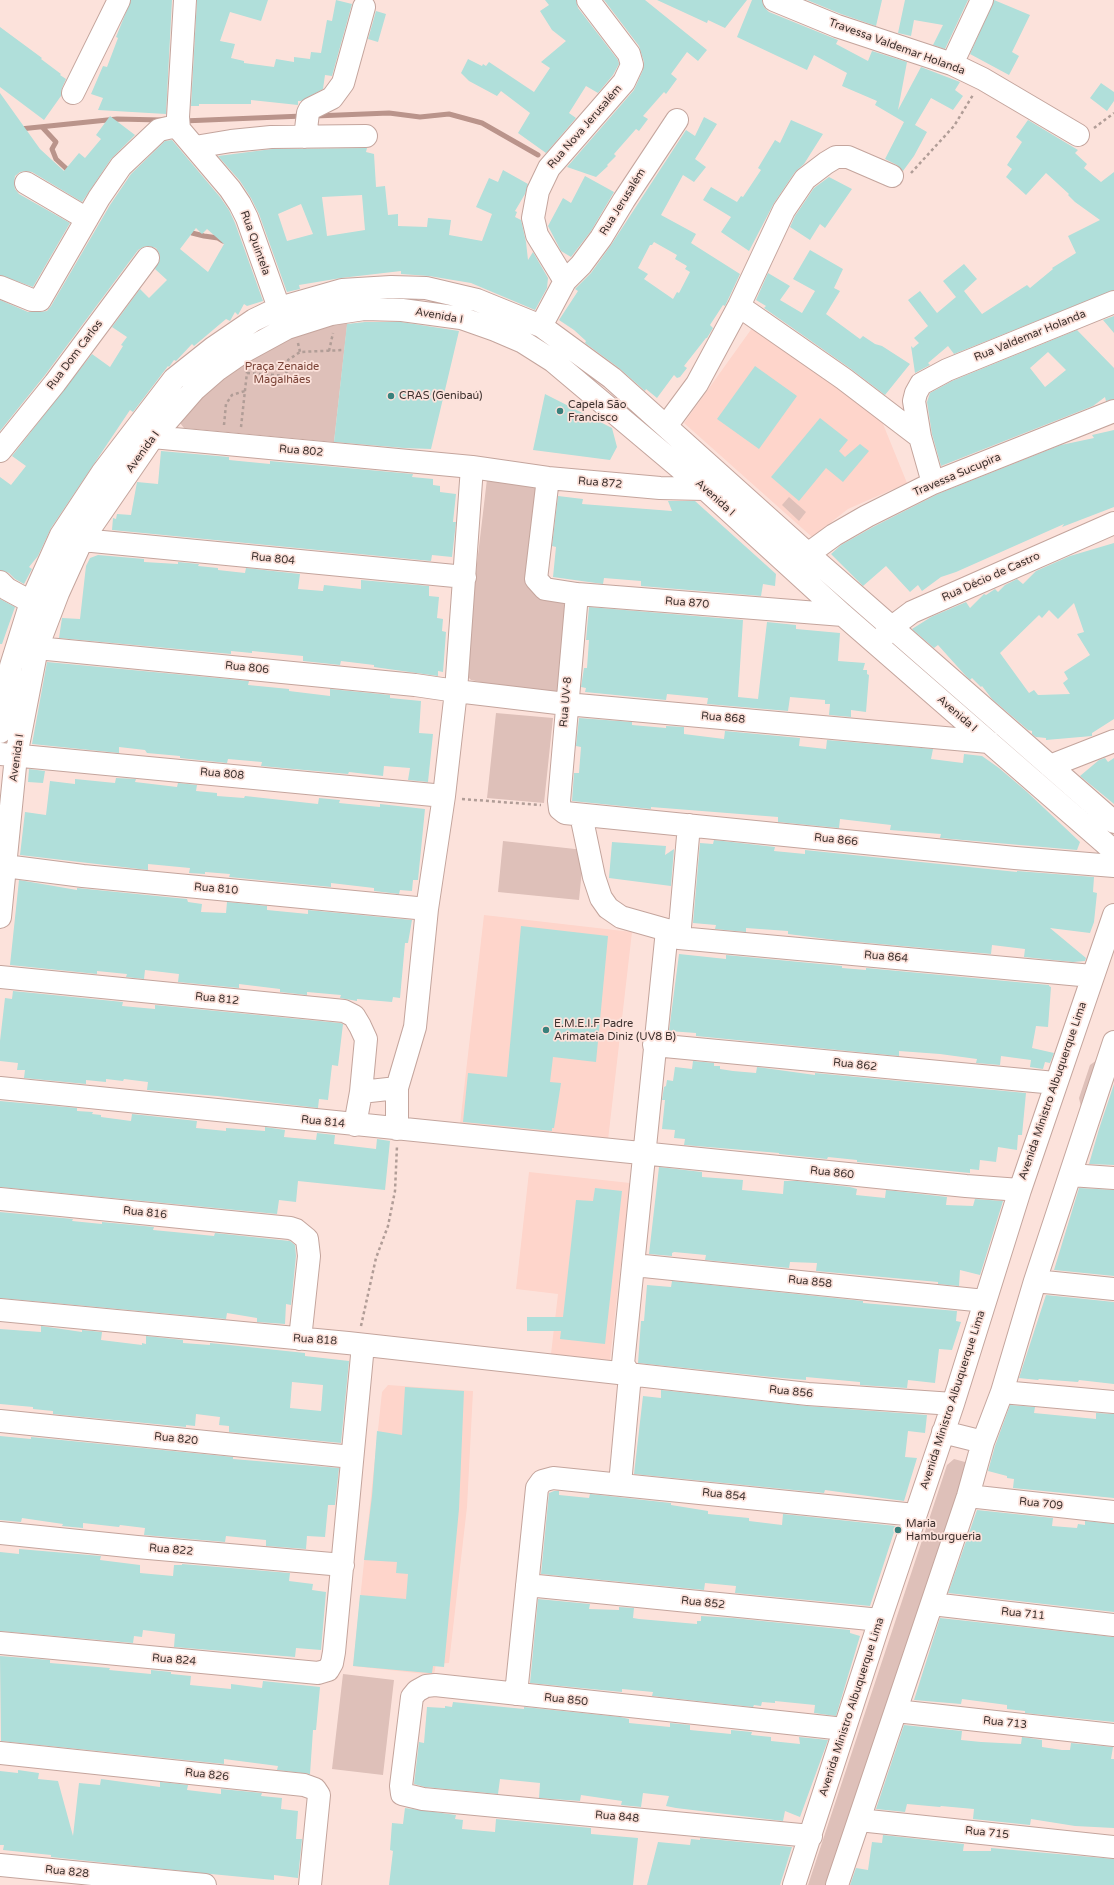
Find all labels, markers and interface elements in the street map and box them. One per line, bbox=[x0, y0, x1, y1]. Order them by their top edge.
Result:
street label: Travessa Valdemar Holanda bbox=[827, 16, 967, 78]
street label: Rua Nova Jerusalém bbox=[545, 82, 625, 172]
street label: Rua Jerusalém bbox=[597, 166, 649, 238]
street label: Rua Quintela bbox=[237, 209, 273, 277]
street label: Avenida I bbox=[414, 305, 464, 327]
street label: Rua Valdemar Holanda bbox=[972, 307, 1088, 365]
street label: Rua Dom Carlos bbox=[44, 317, 106, 393]
park label: Praça Zenaide Magalhães bbox=[245, 360, 319, 386]
place label: CRAS (Genibaú) bbox=[399, 389, 483, 403]
marker: CRAS (Genibaú) bbox=[386, 391, 396, 401]
place label: Capela São Francisco bbox=[568, 398, 626, 424]
marker: Capela São Francisco bbox=[555, 406, 565, 416]
street label: Avenida I bbox=[123, 429, 163, 475]
street label: Rua 802 bbox=[278, 442, 324, 460]
street label: Travessa Sucupira bbox=[911, 451, 1003, 499]
street label: Rua 872 bbox=[577, 474, 623, 492]
street label: Avenida I bbox=[693, 477, 737, 519]
street label: Rua Décio de Castro bbox=[940, 549, 1042, 605]
street label: Rua 804 bbox=[250, 550, 296, 568]
street label: Rua 870 bbox=[664, 594, 710, 612]
street label: Rua 806 bbox=[224, 659, 270, 677]
street label: Rua UV-8 bbox=[557, 676, 575, 728]
street label: Avenida I bbox=[934, 693, 980, 735]
street label: Rua 868 bbox=[700, 709, 746, 727]
street label: Avenida I bbox=[7, 733, 27, 783]
street label: Rua 808 bbox=[199, 765, 245, 783]
street label: Rua 866 bbox=[813, 831, 859, 849]
street label: Rua 810 bbox=[193, 880, 239, 898]
street label: Rua 864 bbox=[863, 948, 909, 966]
street label: Rua 812 bbox=[194, 990, 240, 1008]
street label: Avenida Ministro Albuquerque Lima bbox=[1016, 1000, 1090, 1182]
place label: E.M.E.I.F Padre Arimateia Diniz (UV8 B) bbox=[554, 1017, 676, 1043]
marker: E.M.E.I.F Padre Arimateia Diniz (UV8 B) bbox=[541, 1025, 551, 1035]
street label: Rua 862 bbox=[832, 1056, 878, 1074]
street label: Rua 814 bbox=[300, 1113, 346, 1131]
street label: Rua 860 bbox=[809, 1164, 855, 1182]
street label: Rua 816 bbox=[122, 1204, 168, 1222]
street label: Rua 858 bbox=[787, 1273, 833, 1291]
street label: Avenida Ministro Albuquerque Lima bbox=[918, 1309, 988, 1491]
street label: Rua 818 bbox=[292, 1332, 338, 1348]
street label: Rua 856 bbox=[768, 1383, 814, 1401]
street label: Rua 820 bbox=[153, 1430, 199, 1448]
street label: Rua 854 bbox=[701, 1486, 747, 1504]
street label: Rua 709 bbox=[1018, 1495, 1064, 1513]
place label: Maria Hamburgueria bbox=[906, 1517, 981, 1543]
marker: Maria Hamburgueria bbox=[893, 1525, 903, 1535]
street label: Rua 822 bbox=[148, 1541, 194, 1559]
street label: Rua 852 bbox=[680, 1594, 726, 1612]
street label: Rua 711 bbox=[1000, 1605, 1046, 1623]
street label: Avenida Ministro Albuquerque Lima bbox=[817, 1616, 887, 1798]
street label: Rua 824 bbox=[151, 1651, 197, 1669]
street label: Rua 850 bbox=[543, 1691, 589, 1709]
street label: Rua 713 bbox=[982, 1714, 1028, 1732]
street label: Rua 826 bbox=[184, 1766, 230, 1784]
street label: Rua 848 bbox=[594, 1808, 640, 1826]
street label: Rua 715 bbox=[964, 1824, 1010, 1842]
street label: Rua 828 bbox=[44, 1863, 90, 1881]

